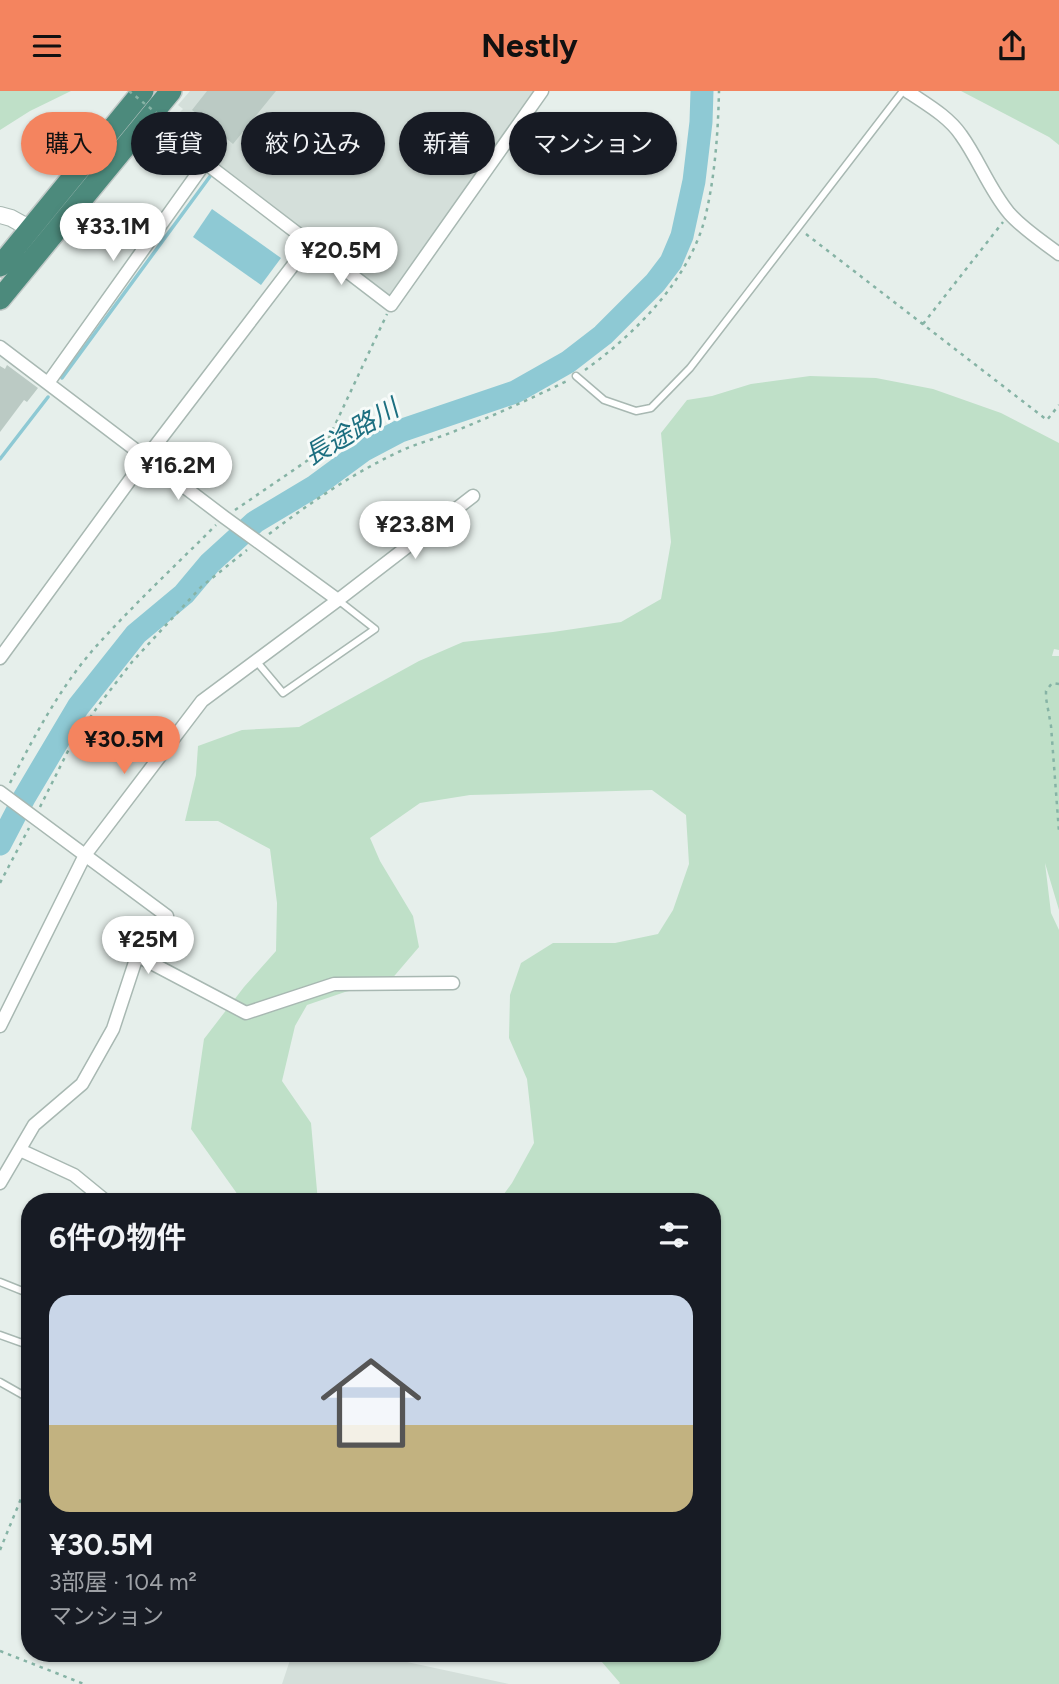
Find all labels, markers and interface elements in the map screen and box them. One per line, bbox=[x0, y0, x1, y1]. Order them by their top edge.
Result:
icon: menu bbox=[28, 27, 66, 65]
text: Nestly bbox=[481, 27, 578, 65]
icon: share bbox=[993, 27, 1031, 65]
chip: 購入 bbox=[21, 112, 117, 175]
chip: 賃貸 bbox=[131, 112, 227, 175]
chip: 絞り込み bbox=[241, 112, 385, 175]
chip: 新着 bbox=[399, 112, 495, 175]
chip: マンション bbox=[509, 112, 677, 175]
pin: ¥33.1M bbox=[56, 204, 170, 263]
text: ¥33.1M bbox=[76, 212, 150, 240]
pin: ¥20.5M bbox=[284, 227, 398, 287]
text: ¥20.5M bbox=[301, 236, 381, 264]
water label: 長途路川 bbox=[298, 391, 407, 472]
pin: ¥16.2M bbox=[121, 443, 235, 502]
text: ¥16.2M bbox=[140, 451, 216, 479]
pin: ¥23.8M bbox=[358, 501, 472, 561]
text: ¥23.8M bbox=[375, 510, 455, 538]
pin: ¥30.5M bbox=[67, 717, 181, 776]
text: ¥30.5M bbox=[84, 725, 164, 753]
pin: ¥25M bbox=[107, 917, 189, 976]
text: ¥25M bbox=[118, 925, 178, 953]
icon: filters bbox=[655, 1216, 693, 1254]
text: 6件の物件 bbox=[49, 1219, 186, 1256]
icon: home bbox=[308, 1340, 434, 1466]
text: ¥30.5M bbox=[49, 1526, 154, 1563]
text: 3部屋 · 104 m² bbox=[49, 1568, 197, 1596]
text: マンション bbox=[49, 1602, 164, 1630]

